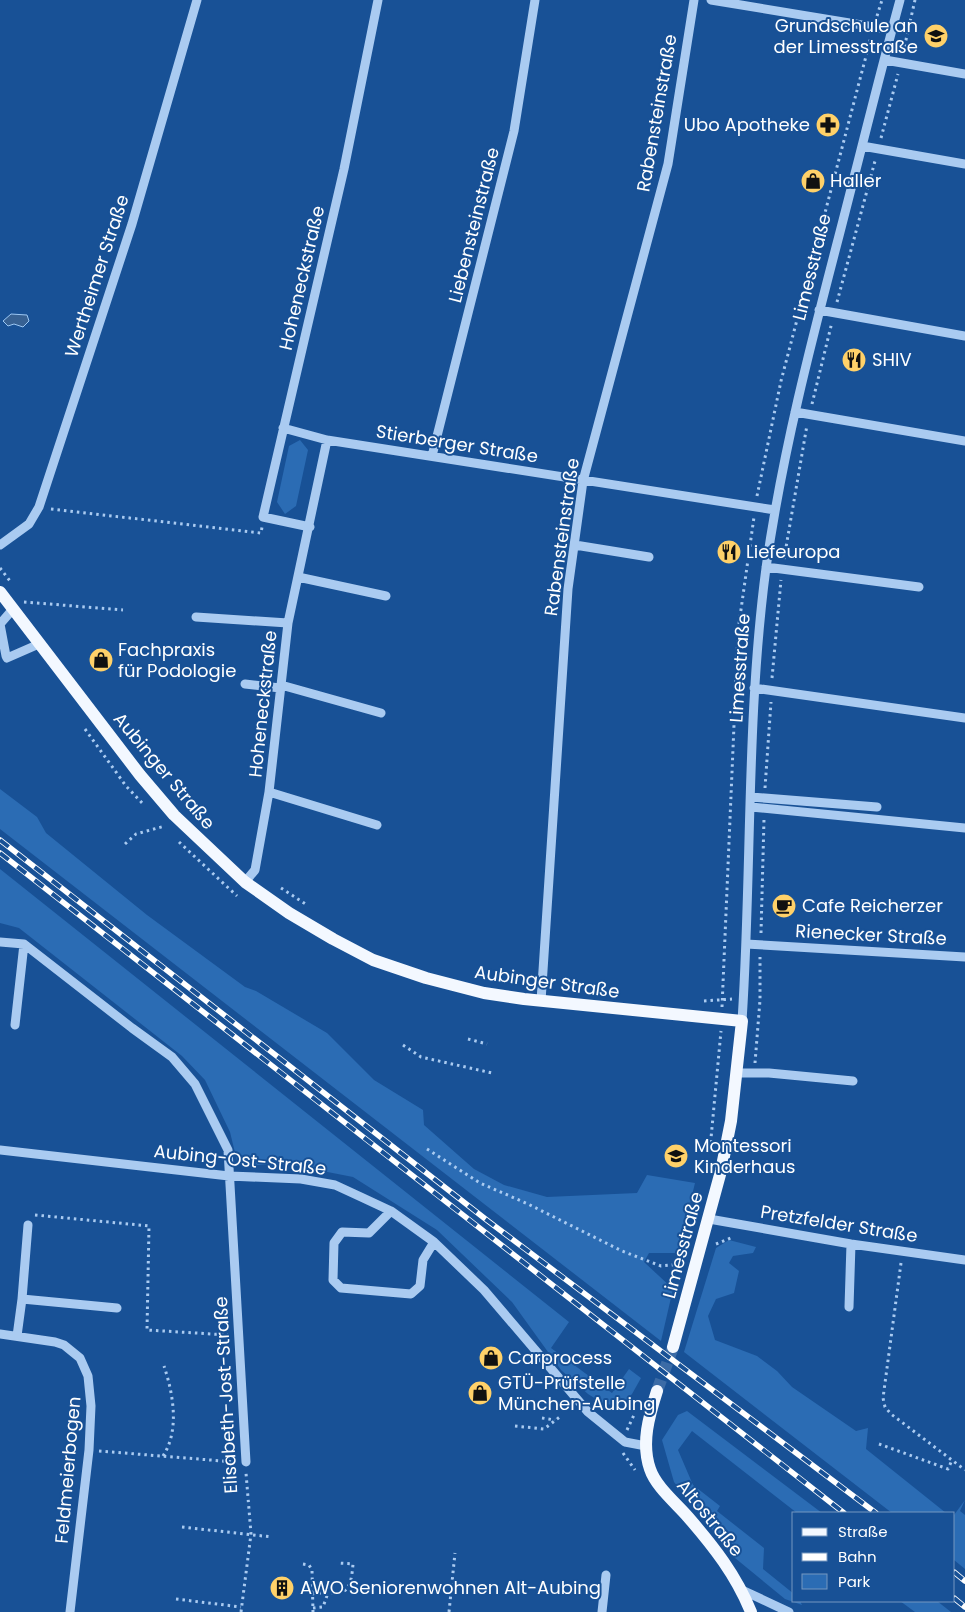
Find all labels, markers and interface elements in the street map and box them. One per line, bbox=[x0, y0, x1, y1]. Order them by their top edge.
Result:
place label: Grundschule an der Limesstraße bbox=[774, 13, 918, 59]
school or university icon: Grundschule an der Limesstraße bbox=[923, 23, 949, 49]
street label: Rabensteinstraße bbox=[630, 32, 683, 194]
place label: Ubo Apotheke bbox=[684, 112, 810, 137]
pharmacy icon: Ubo Apotheke bbox=[815, 112, 841, 138]
street label: Liebensteinstraße bbox=[442, 144, 505, 305]
shop icon: Haller bbox=[800, 168, 826, 194]
place label: Haller bbox=[830, 168, 882, 193]
street label: Wertheimer Straße bbox=[58, 191, 135, 360]
street label: Hoheneckstraße bbox=[273, 203, 330, 353]
street label: Limesstraße bbox=[786, 211, 837, 323]
restaurant icon: SHIV bbox=[841, 347, 867, 373]
place label: SHIV bbox=[872, 347, 912, 372]
street label: Stierberger Straße bbox=[374, 418, 540, 469]
street label: Rabensteinstraße bbox=[538, 456, 585, 618]
restaurant icon: Liefeuropa bbox=[716, 539, 742, 565]
place label: Liefeuropa bbox=[746, 539, 841, 564]
street label: Limesstraße bbox=[723, 612, 756, 723]
street label: Hoheneckstraße bbox=[242, 629, 283, 779]
place label: Fachpraxis für Podologie bbox=[118, 637, 236, 683]
shop icon: Fachpraxis für Podologie bbox=[88, 647, 114, 673]
street label: Aubinger Straße bbox=[108, 707, 221, 835]
cafe icon: Cafe Reicherzer bbox=[771, 893, 797, 919]
place label: Cafe Reicherzer bbox=[802, 893, 943, 918]
street label: Rienecker Straße bbox=[795, 918, 947, 951]
street label: Aubinger Straße bbox=[473, 959, 621, 1004]
place label: Montessori Kinderhaus bbox=[694, 1133, 795, 1179]
street label: Aubing-Ost-Straße bbox=[153, 1138, 328, 1181]
school or university icon: Montessori Kinderhaus bbox=[663, 1143, 689, 1169]
street label: Limesstraße bbox=[656, 1189, 709, 1301]
street label: Pretzfelder Straße bbox=[759, 1199, 919, 1248]
street label: Elisabeth-Jost-Straße bbox=[208, 1296, 243, 1494]
shop icon: Carprocess bbox=[478, 1345, 504, 1371]
place label: Carprocess bbox=[508, 1345, 612, 1370]
place label: GTÜ-Prüfstelle München-Aubing bbox=[498, 1370, 656, 1416]
shop icon: GTÜ-Prüfstelle München-Aubing bbox=[467, 1380, 493, 1406]
street label: Feldmeierbogen bbox=[49, 1395, 86, 1544]
street label: Altostraße bbox=[671, 1474, 749, 1562]
legend bbox=[792, 1512, 955, 1602]
text: Straße bbox=[838, 1521, 888, 1542]
text: Bahn bbox=[838, 1546, 877, 1567]
text: Park bbox=[838, 1571, 870, 1592]
building icon: AWO Seniorenwohnen Alt-Aubing bbox=[269, 1575, 295, 1601]
place label: AWO Seniorenwohnen Alt-Aubing bbox=[300, 1575, 601, 1600]

